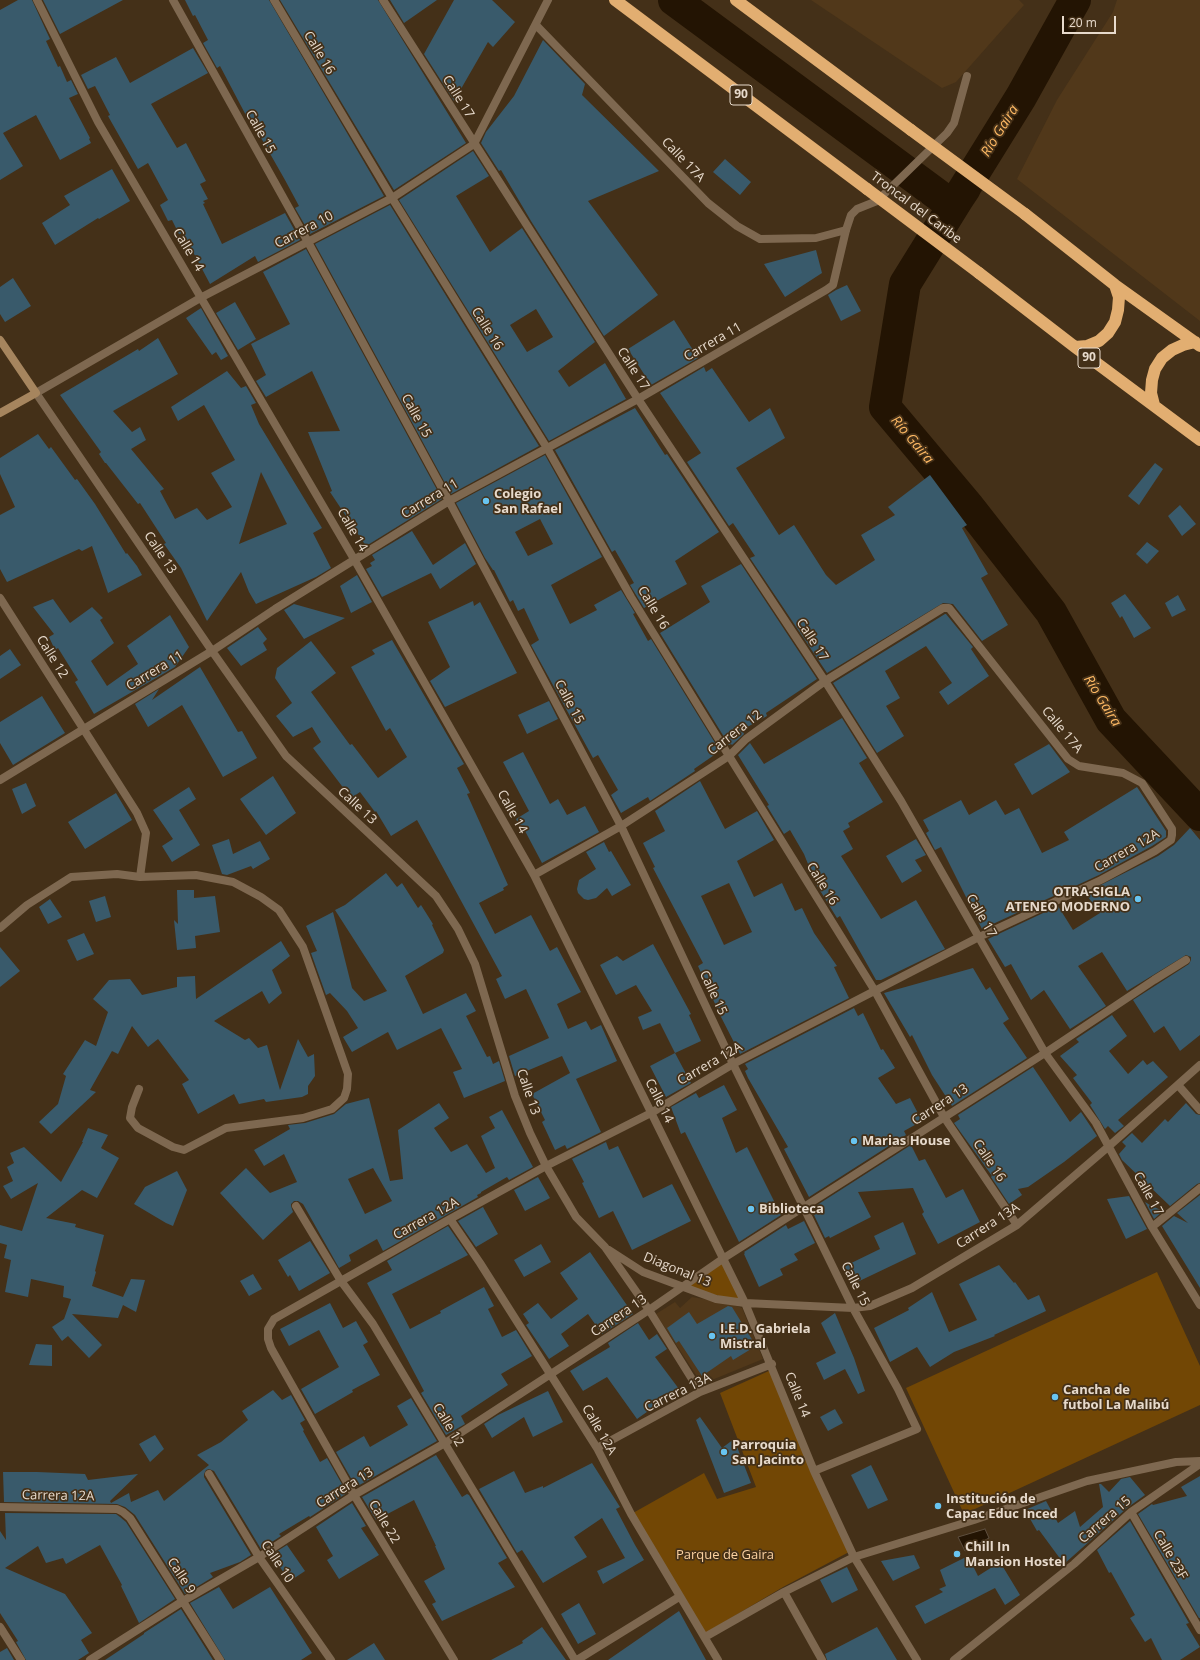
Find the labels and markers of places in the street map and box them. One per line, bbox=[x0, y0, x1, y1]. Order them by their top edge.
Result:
place label: Colegio San Rafael bbox=[494, 486, 562, 517]
marker: Colegio San Rafael bbox=[481, 496, 491, 506]
place label: OTRA-SIGLA ATENEO MODERNO bbox=[1006, 884, 1130, 915]
marker: OTRA-SIGLA ATENEO MODERNO bbox=[1133, 894, 1143, 904]
place label: Marias House bbox=[862, 1133, 950, 1149]
marker: Marias House bbox=[849, 1136, 859, 1146]
place label: Biblioteca bbox=[759, 1201, 824, 1217]
marker: Biblioteca bbox=[746, 1204, 756, 1214]
place label: I.E.D. Gabriela Mistral bbox=[720, 1321, 811, 1352]
marker: I.E.D. Gabriela Mistral bbox=[707, 1331, 717, 1341]
place label: Cancha de futbol La Malibú bbox=[1063, 1382, 1169, 1413]
marker: Cancha de futbol La Malibú bbox=[1050, 1392, 1060, 1402]
place label: Parroquia San Jacinto bbox=[732, 1437, 804, 1468]
marker: Parroquia San Jacinto bbox=[719, 1447, 729, 1457]
place label: Institución de Capac Educ Inced bbox=[946, 1491, 1058, 1522]
marker: Institución de Capac Educ Inced bbox=[933, 1501, 943, 1511]
place label: Chill In Mansion Hostel bbox=[965, 1539, 1066, 1570]
marker: Chill In Mansion Hostel bbox=[952, 1549, 962, 1559]

